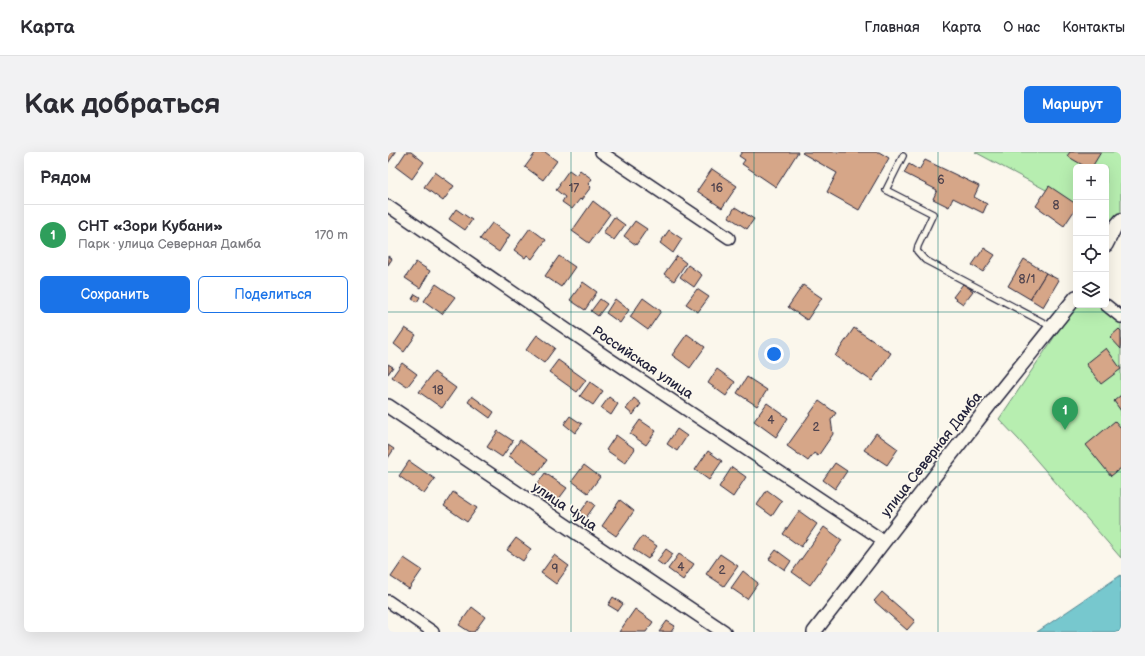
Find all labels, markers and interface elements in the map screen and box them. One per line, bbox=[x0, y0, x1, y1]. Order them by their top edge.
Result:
text: Карта bbox=[20, 16, 74, 39]
text: Главная bbox=[865, 19, 920, 36]
text: Карта bbox=[942, 19, 981, 36]
text: О нас bbox=[1003, 19, 1040, 36]
text: Контакты bbox=[1062, 19, 1125, 36]
button: Маршрут bbox=[1024, 86, 1121, 123]
text: Как добраться bbox=[24, 88, 221, 121]
map controls bbox=[1073, 164, 1109, 308]
button: + bbox=[1073, 164, 1109, 200]
text: Рядом bbox=[40, 168, 91, 188]
house number: 6 bbox=[937, 173, 945, 188]
house number: 17 bbox=[569, 181, 579, 196]
house number: 16 bbox=[711, 181, 723, 196]
house number: 8 bbox=[1053, 198, 1060, 213]
button: − bbox=[1073, 200, 1109, 236]
text: СНТ «Зори Кубани» bbox=[78, 217, 223, 236]
text: 1 bbox=[50, 227, 56, 243]
text: 170 m bbox=[315, 227, 348, 243]
text: Парк · улица Северная Дамба bbox=[78, 236, 261, 252]
button: locate bbox=[1073, 236, 1109, 272]
house number: 8/1 bbox=[1018, 272, 1036, 287]
button: layers bbox=[1073, 272, 1109, 308]
button: Сохранить bbox=[40, 276, 190, 313]
button: Поделиться bbox=[198, 276, 348, 313]
street label: Российская улица bbox=[589, 322, 697, 403]
your location bbox=[764, 344, 784, 364]
house number: 18 bbox=[432, 383, 444, 398]
street label: улица Северная Дамба bbox=[877, 388, 986, 520]
pin: 1 bbox=[1052, 397, 1078, 430]
house number: 4 bbox=[767, 413, 775, 428]
house number: 2 bbox=[812, 420, 820, 435]
street label: улица Чуца bbox=[529, 478, 601, 535]
house number: 4 bbox=[677, 560, 685, 575]
house number: 9 bbox=[552, 562, 559, 577]
house number: 2 bbox=[718, 563, 726, 578]

